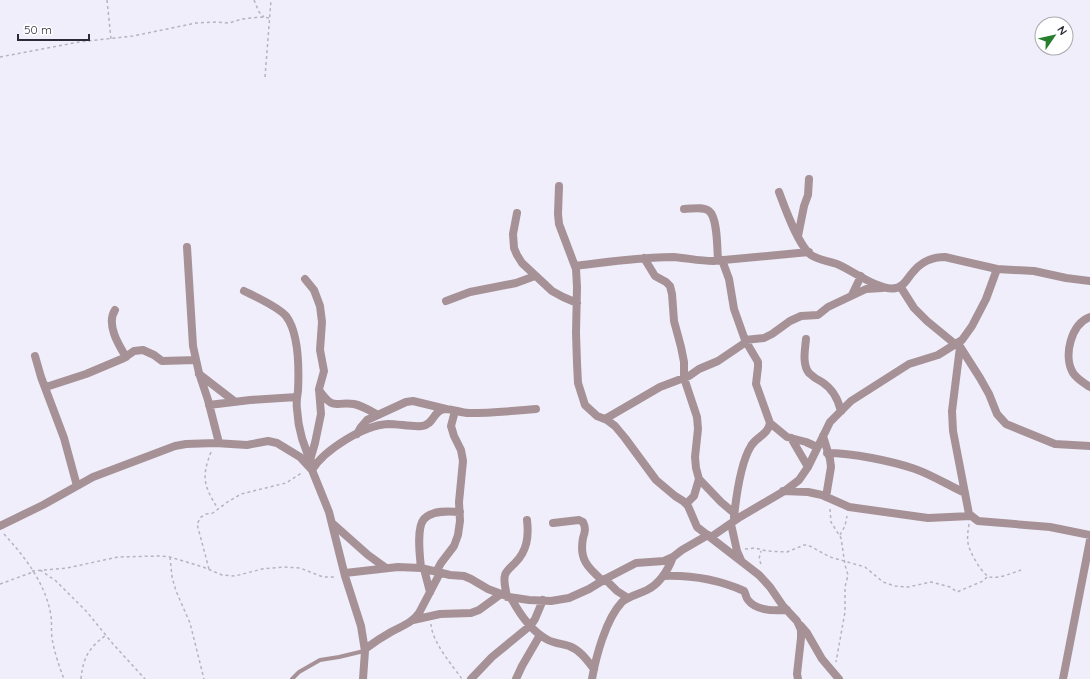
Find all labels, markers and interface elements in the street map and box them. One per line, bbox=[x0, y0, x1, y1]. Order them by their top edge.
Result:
scale bar bbox=[18, 16, 89, 42]
north arrow bbox=[1034, 16, 1074, 56]
text: 50 m bbox=[24, 22, 52, 37]
text: N bbox=[1054, 23, 1070, 38]

